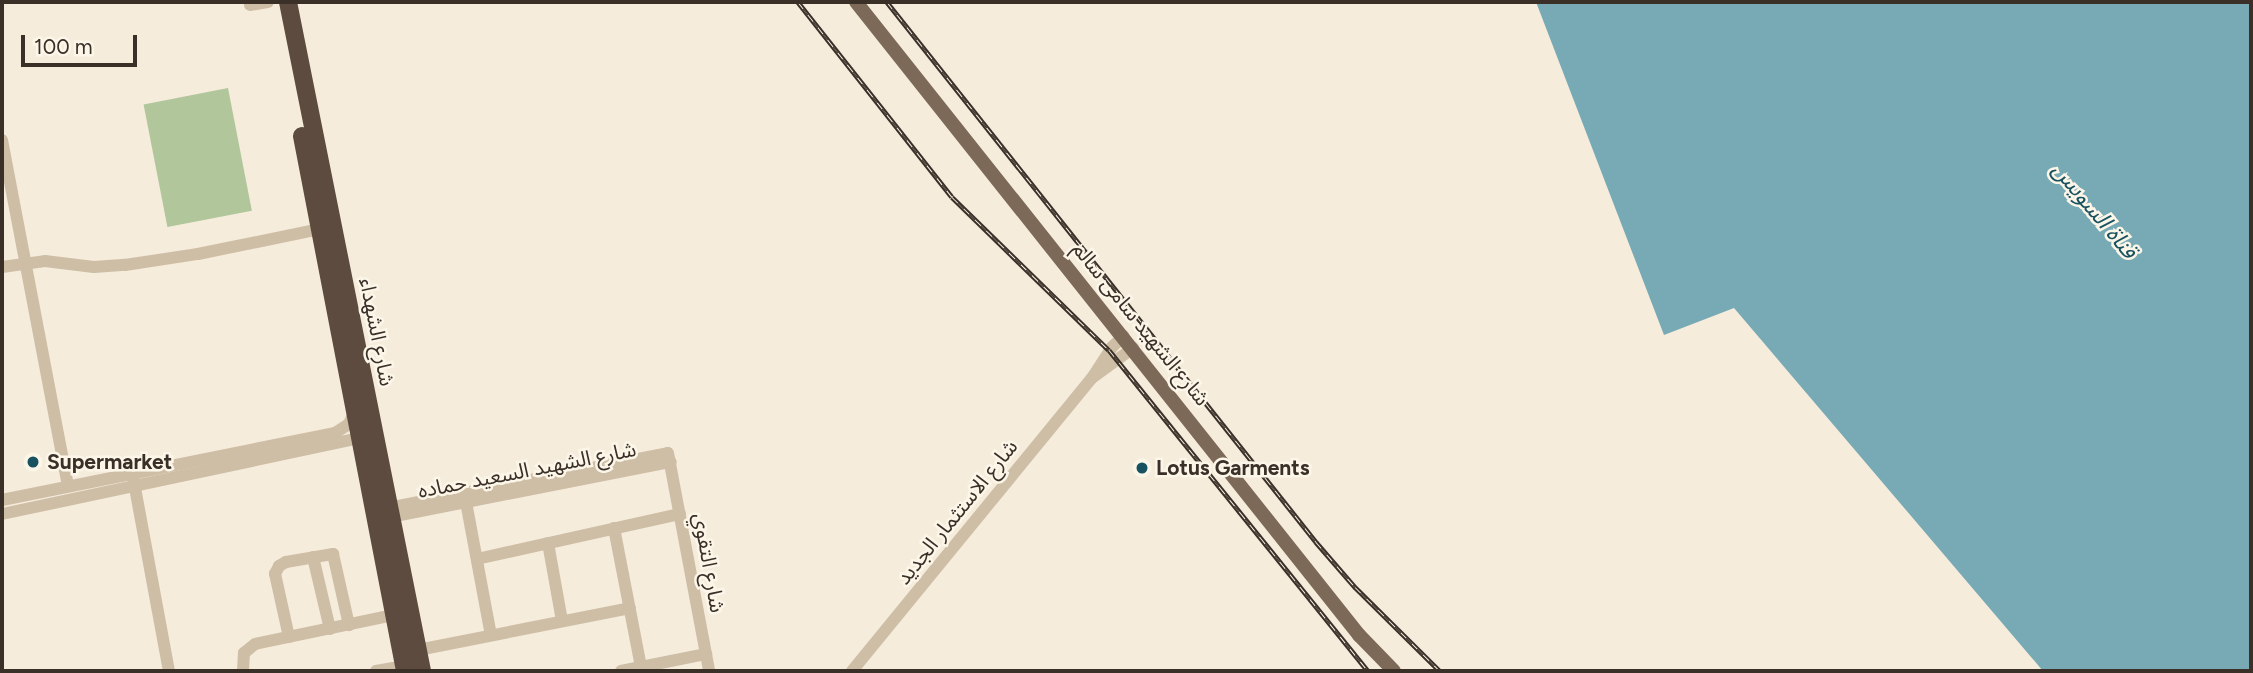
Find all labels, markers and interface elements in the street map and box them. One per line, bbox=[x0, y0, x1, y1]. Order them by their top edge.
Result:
scale bar bbox=[24, 21, 140, 65]
text: 100 m bbox=[34, 34, 93, 59]
water label: قناة السويس bbox=[2047, 156, 2143, 264]
street label: شارع الشهيد سامى سالم bbox=[1067, 237, 1215, 411]
street label: شارع الشهداء bbox=[354, 276, 400, 388]
street label: شارع الاستثمار الجديد bbox=[891, 434, 1023, 590]
street label: شارع الشهيد السعيد حماده bbox=[416, 436, 638, 504]
place label: Supermarket bbox=[47, 449, 172, 475]
marker: Supermarket bbox=[25, 454, 41, 470]
place label: Lotus Garments bbox=[1156, 455, 1309, 481]
marker: Lotus Garments bbox=[1134, 460, 1150, 476]
street label: شارع التقوي bbox=[688, 511, 730, 615]

